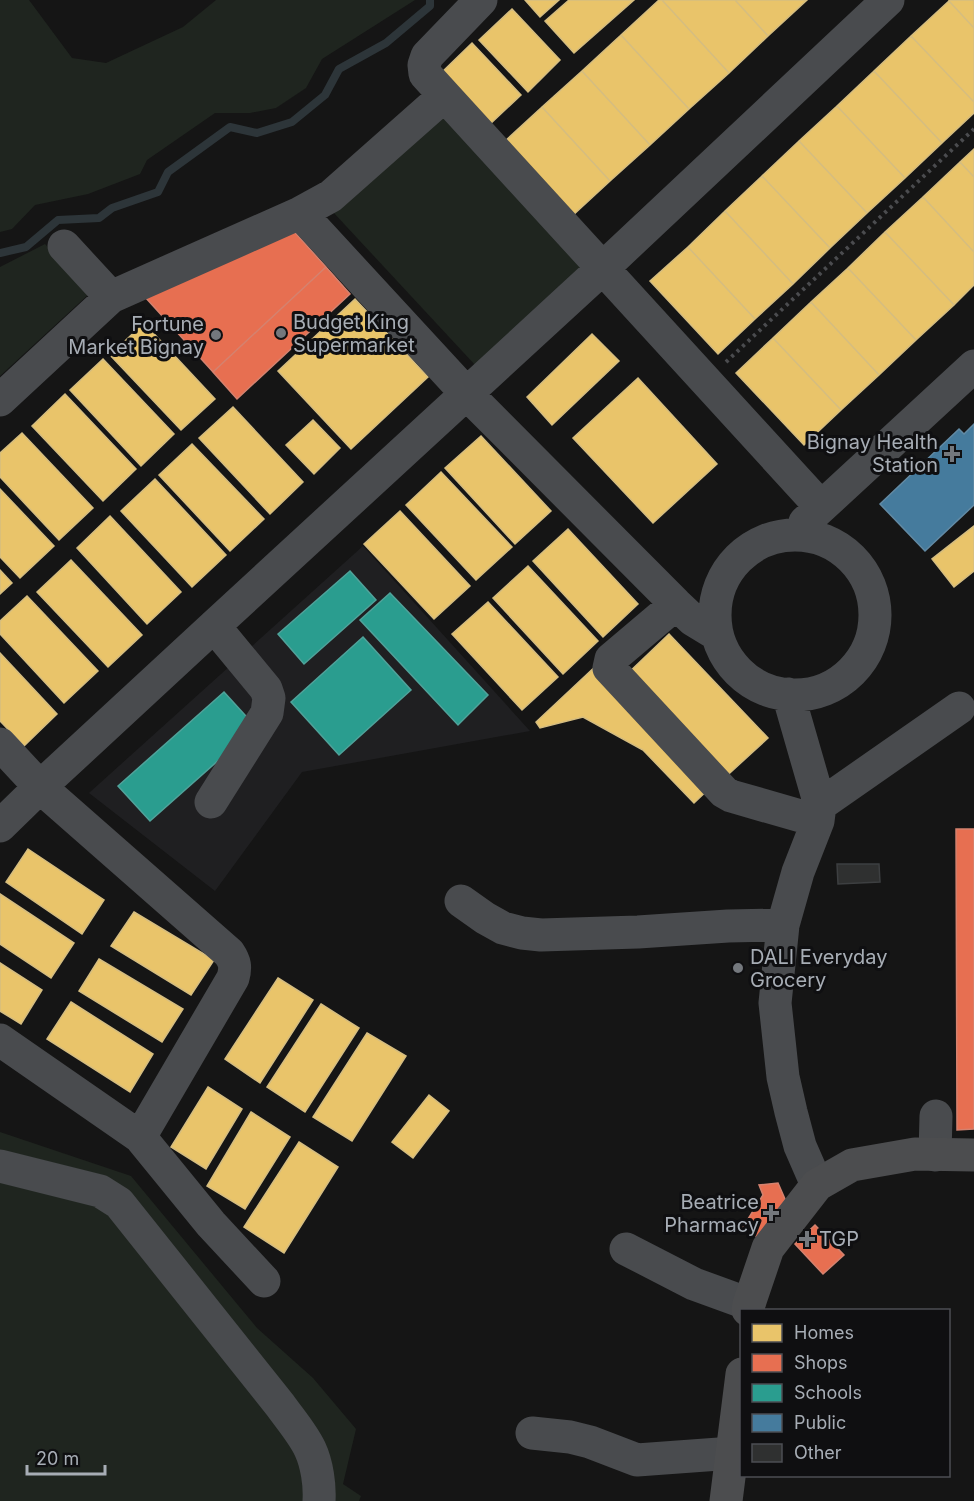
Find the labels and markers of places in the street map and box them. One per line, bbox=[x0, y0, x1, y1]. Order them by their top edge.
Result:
place label: Budget King Supermarket bbox=[293, 310, 415, 357]
place label: Fortune Market Bignay bbox=[68, 312, 204, 359]
marker: Budget King Supermarket bbox=[274, 326, 288, 340]
marker: Fortune Market Bignay bbox=[209, 328, 223, 342]
place label: Bignay Health Station bbox=[807, 430, 938, 477]
marker: Bignay Health Station bbox=[943, 445, 961, 463]
place label: DALI Everyday Grocery bbox=[750, 945, 888, 992]
marker: DALI Everyday Grocery bbox=[731, 961, 745, 975]
place label: Beatrice Pharmacy bbox=[664, 1190, 759, 1237]
marker: Beatrice Pharmacy bbox=[764, 1206, 778, 1220]
place label: TGP bbox=[819, 1227, 859, 1251]
marker: TGP bbox=[800, 1232, 814, 1246]

